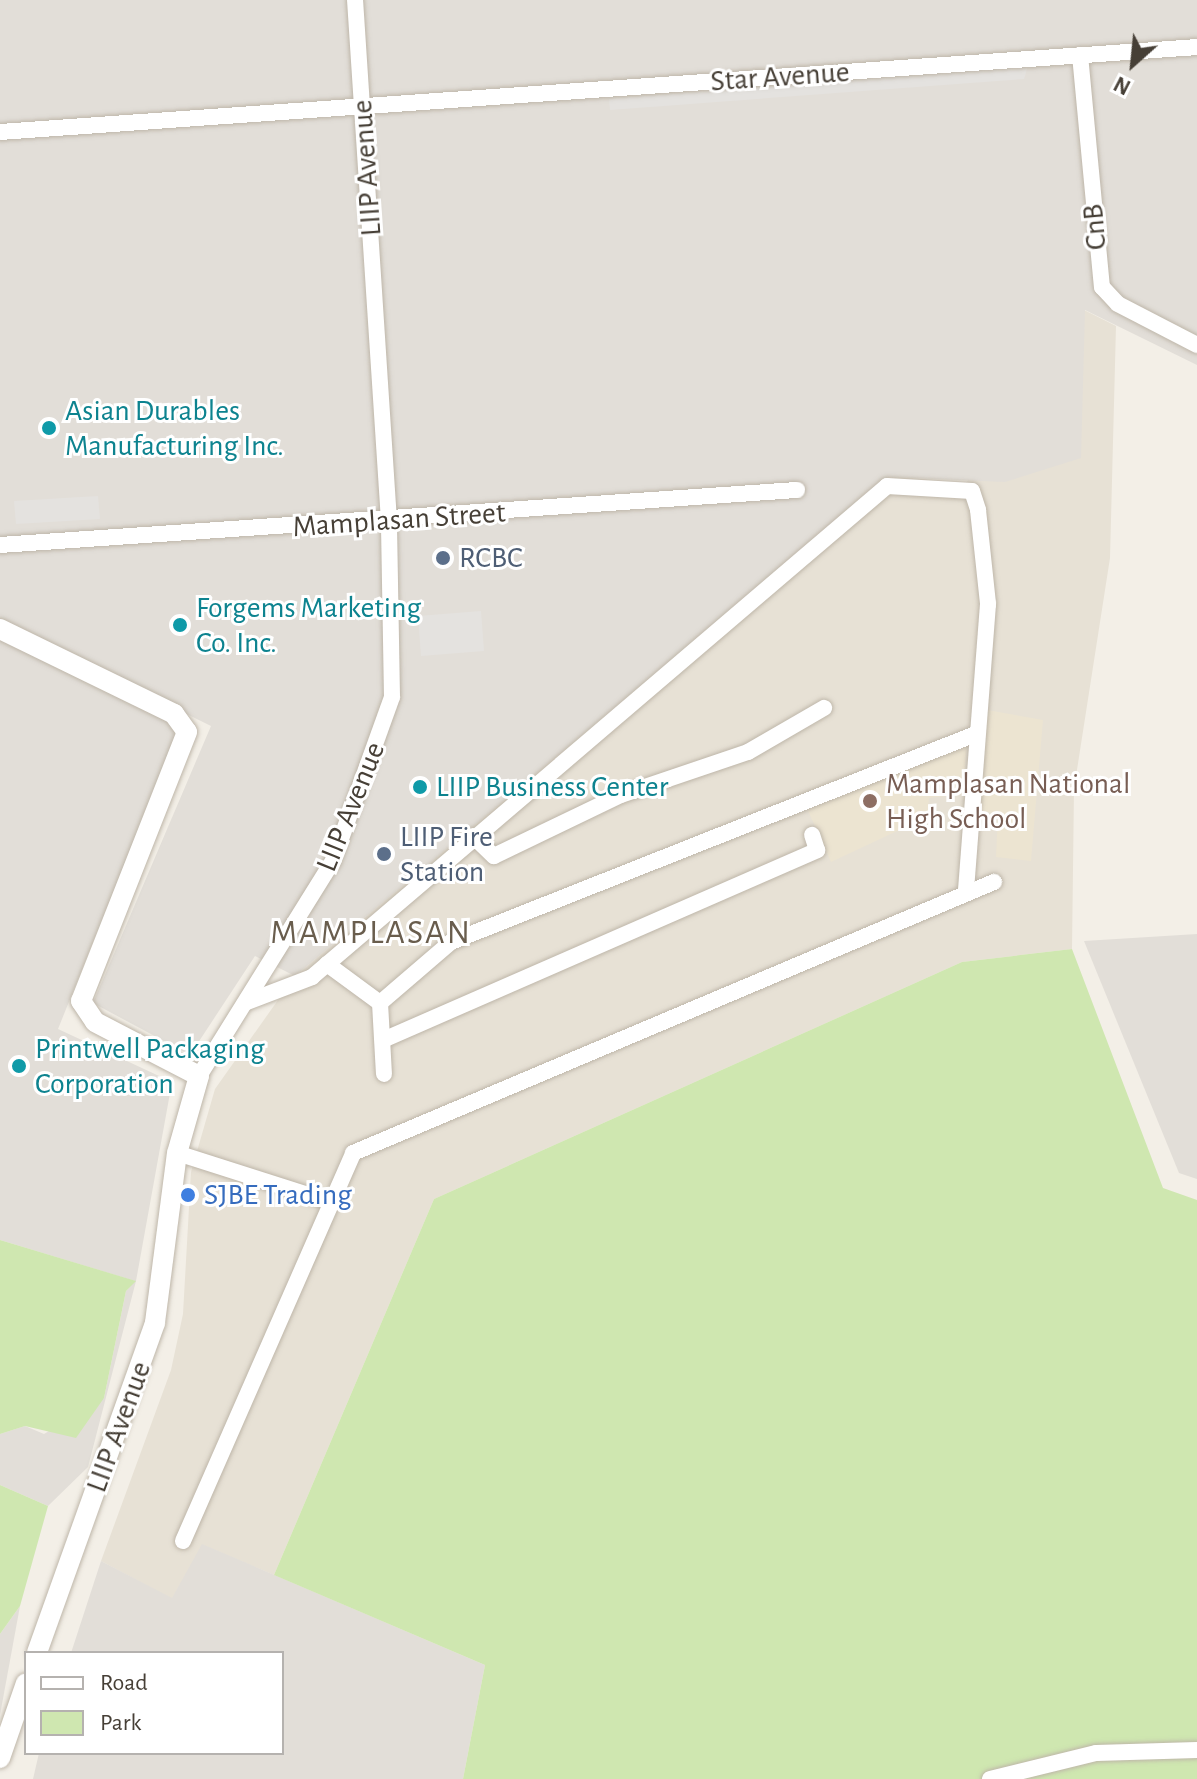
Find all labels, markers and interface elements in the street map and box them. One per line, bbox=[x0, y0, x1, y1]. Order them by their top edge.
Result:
north arrow bbox=[1093, 24, 1173, 104]
street label: Star Avenue bbox=[709, 54, 851, 100]
text: N bbox=[1110, 72, 1134, 99]
street label: LIIP Avenue bbox=[344, 99, 390, 237]
street label: CnB bbox=[1075, 203, 1115, 251]
place label: Asian Durables Manufacturing Inc. bbox=[65, 393, 284, 464]
marker: Asian Durables Manufacturing Inc. bbox=[40, 419, 58, 437]
street label: Mamplasan Street bbox=[291, 495, 507, 545]
place label: RCBC bbox=[459, 540, 523, 576]
marker: RCBC bbox=[434, 549, 452, 567]
place label: Forgems Marketing Co. Inc. bbox=[196, 590, 421, 660]
marker: Forgems Marketing Co. Inc. bbox=[171, 616, 189, 634]
street label: LIIP Avenue bbox=[309, 737, 393, 877]
place label: Mamplasan National High School bbox=[886, 766, 1130, 836]
place label: LIIP Business Center bbox=[436, 769, 668, 805]
marker: LIIP Business Center bbox=[411, 778, 429, 796]
marker: Mamplasan National High School bbox=[861, 792, 879, 810]
place label: LIIP Fire Station bbox=[400, 819, 493, 890]
marker: LIIP Fire Station bbox=[375, 845, 393, 863]
district label: MAMPLASAN bbox=[270, 914, 472, 954]
place label: Printwell Packaging Corporation bbox=[35, 1031, 265, 1102]
marker: Printwell Packaging Corporation bbox=[10, 1057, 28, 1075]
place label: SJBE Trading bbox=[204, 1177, 352, 1213]
marker: SJBE Trading bbox=[179, 1186, 197, 1204]
street label: LIIP Avenue bbox=[79, 1357, 159, 1497]
legend bbox=[24, 1651, 284, 1755]
text: Road bbox=[100, 1671, 148, 1695]
text: Park bbox=[100, 1711, 141, 1735]

